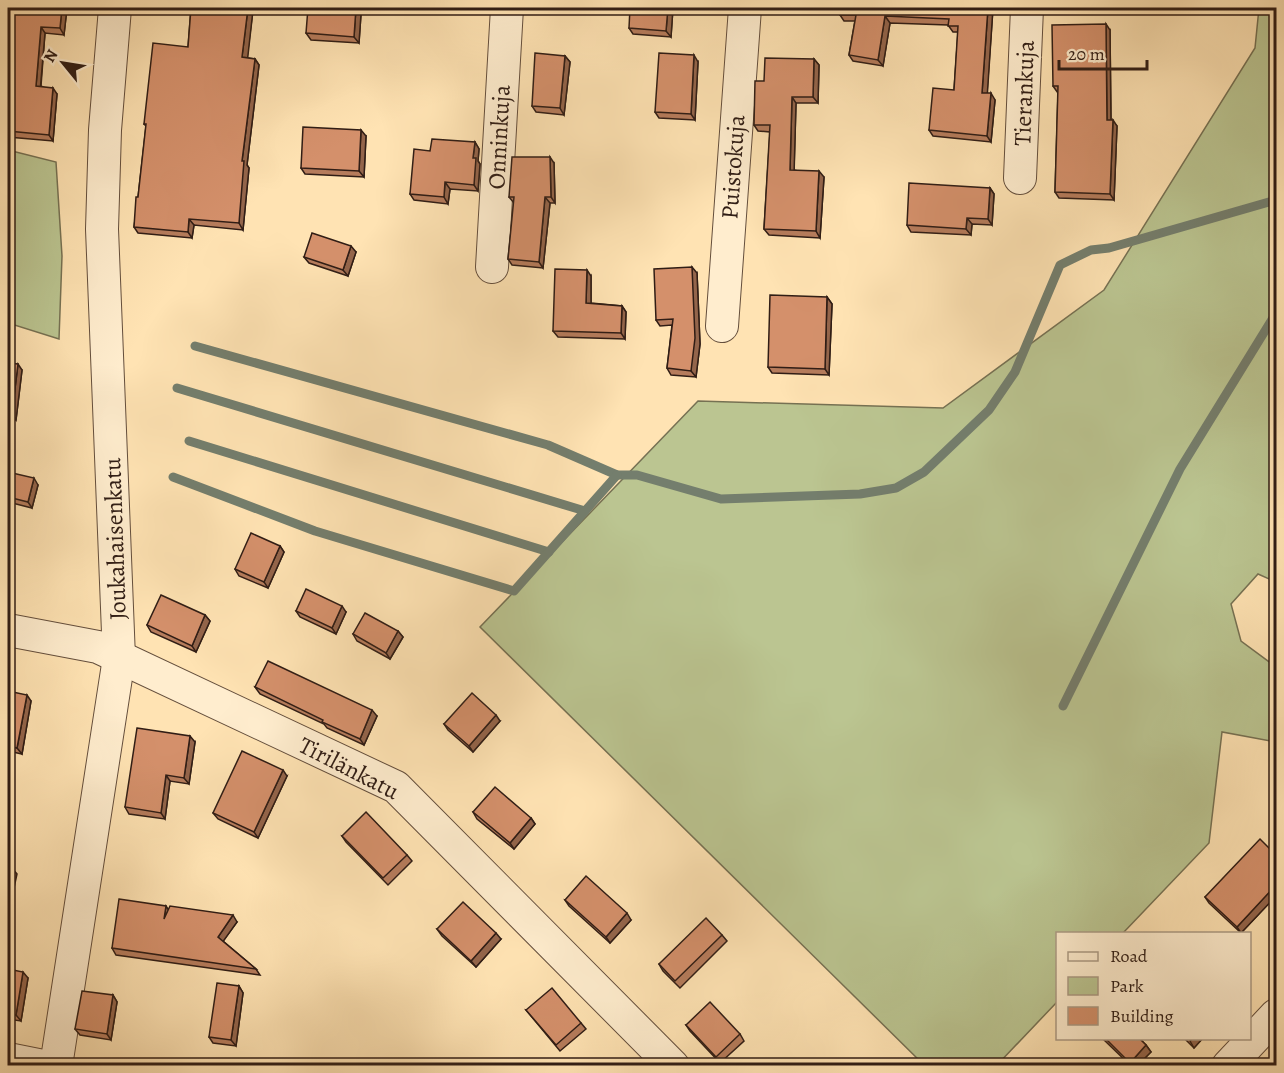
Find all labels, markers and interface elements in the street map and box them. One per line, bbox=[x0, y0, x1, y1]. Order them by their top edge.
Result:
north arrow bbox=[33, 33, 93, 93]
scale bar bbox=[1059, 33, 1148, 71]
street label: Tierankuja bbox=[1006, 39, 1042, 146]
text: 20 m bbox=[1068, 42, 1105, 66]
text: N bbox=[38, 45, 63, 67]
street label: Onninkuja bbox=[480, 83, 518, 190]
street label: Puistokuja bbox=[713, 113, 753, 220]
street label: Joukahaisenkatu bbox=[96, 457, 134, 621]
street label: Tirilänkatu bbox=[293, 729, 405, 807]
legend bbox=[1056, 932, 1251, 1040]
text: Road bbox=[1110, 944, 1148, 968]
text: Park bbox=[1110, 974, 1144, 998]
text: Building bbox=[1110, 1004, 1174, 1028]

